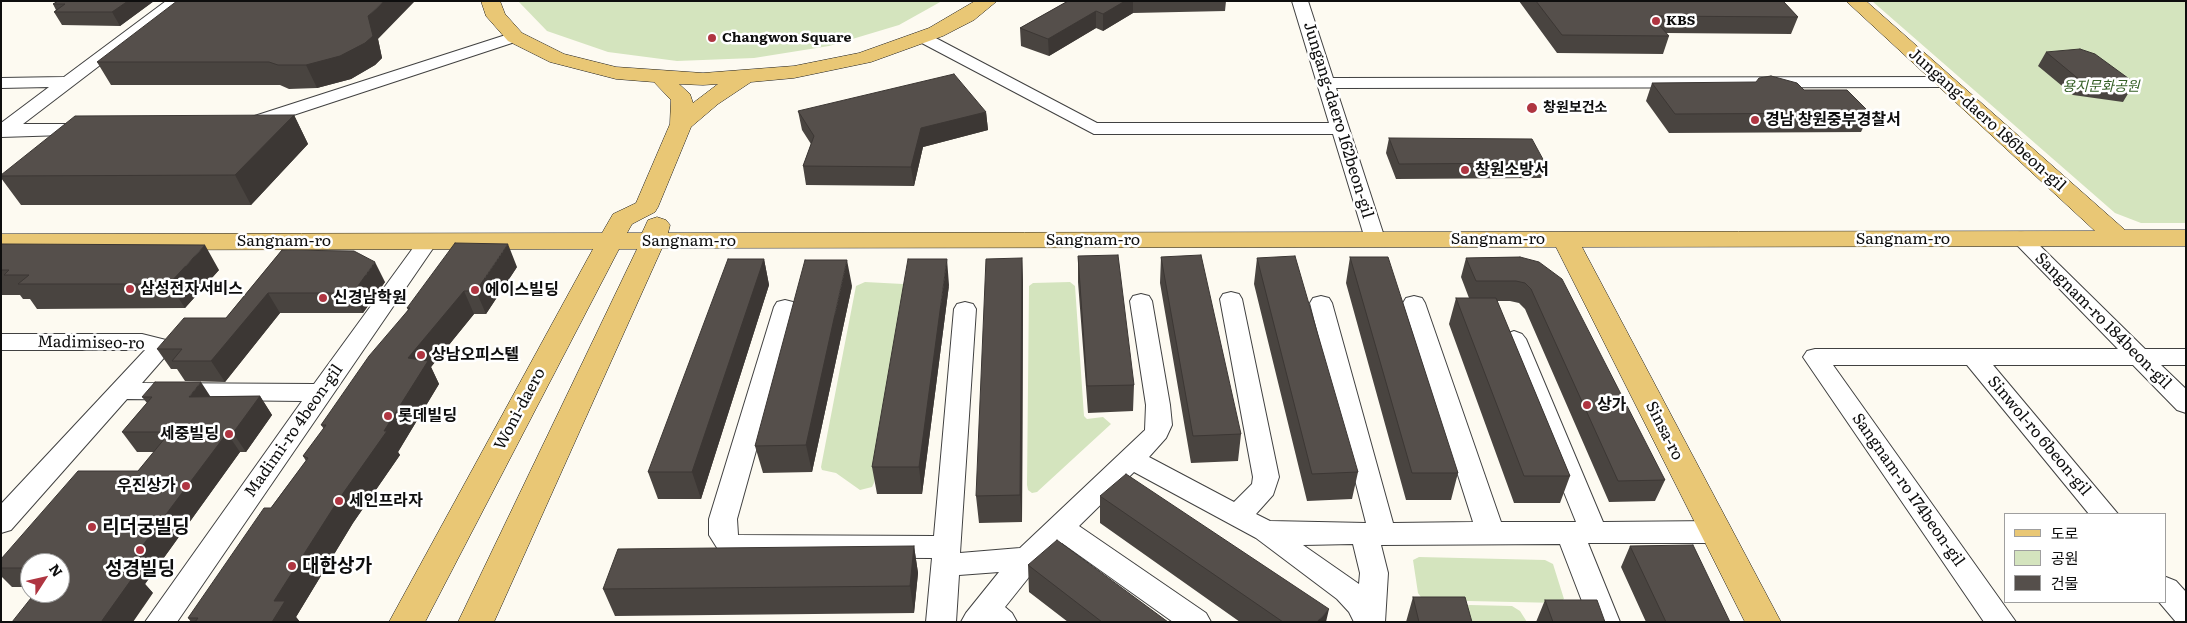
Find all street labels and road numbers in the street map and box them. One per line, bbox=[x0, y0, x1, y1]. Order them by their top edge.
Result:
street label: Jungang-daero 162beon-gil bbox=[1299, 19, 1377, 221]
street label: Jungang-daero 186beon-gil bbox=[1904, 44, 2070, 196]
street label: Sangnam-ro bbox=[1451, 229, 1545, 249]
street label: Sangnam-ro bbox=[1856, 229, 1950, 249]
street label: Sangnam-ro bbox=[1046, 230, 1140, 250]
street label: Sangnam-ro bbox=[237, 231, 331, 251]
street label: Sangnam-ro bbox=[642, 231, 736, 251]
street label: Sangnam-ro 184beon-gil bbox=[2031, 249, 2175, 393]
street label: Madimiseo-ro bbox=[37, 332, 145, 354]
street label: Madimi-ro 4beon-gil bbox=[241, 361, 347, 501]
street label: Woni-daero bbox=[490, 365, 550, 453]
street label: Sinwol-ro 6beon-gil bbox=[1983, 372, 2095, 500]
street label: Sinsa-ro bbox=[1641, 398, 1687, 464]
street label: Sangnam-ro 174beon-gil bbox=[1848, 410, 1968, 570]

